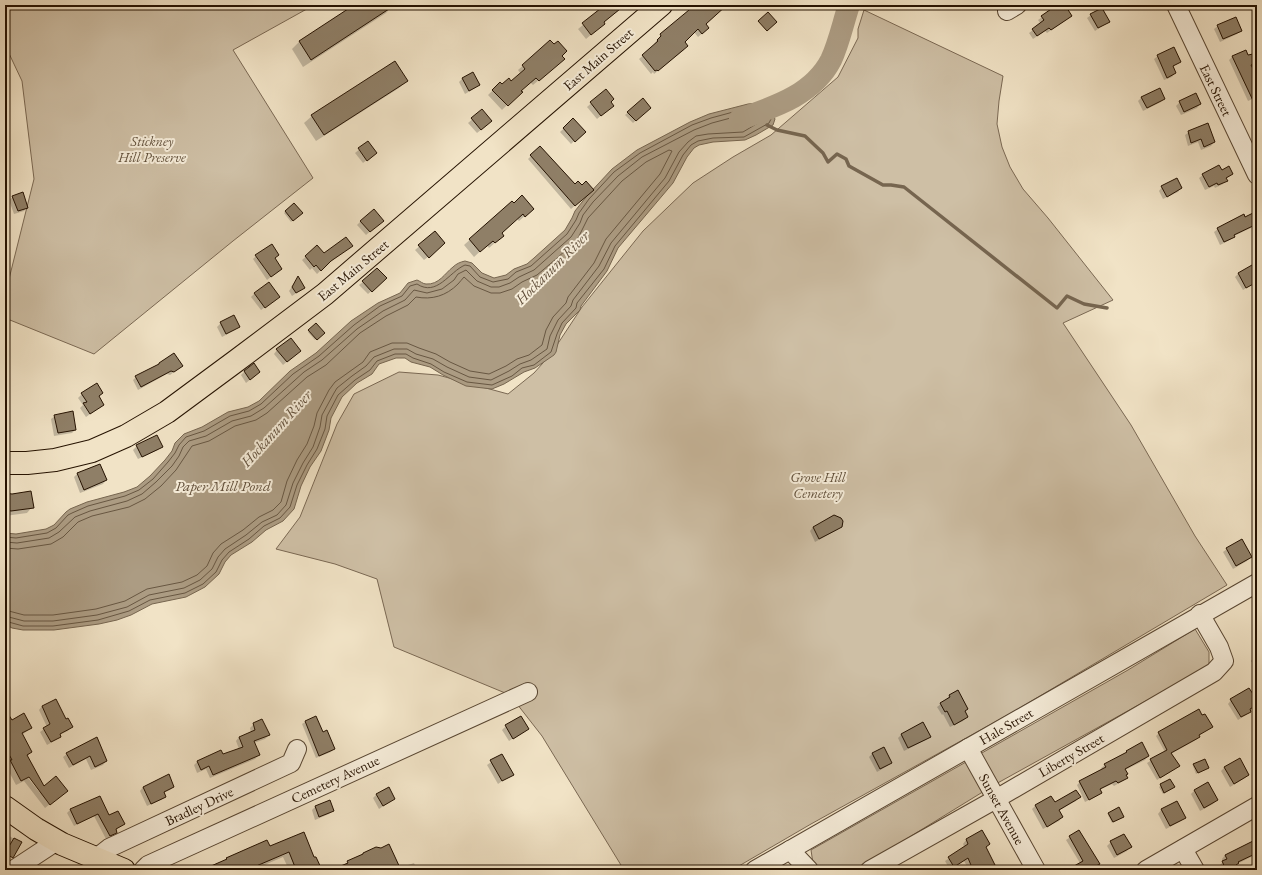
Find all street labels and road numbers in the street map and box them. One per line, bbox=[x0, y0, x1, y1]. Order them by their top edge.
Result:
street label: East Main Street bbox=[559, 23, 637, 94]
street label: East Street bbox=[1196, 61, 1237, 119]
street label: East Main Street bbox=[314, 235, 393, 305]
street label: Hale Street bbox=[976, 703, 1037, 749]
street label: Liberty Street bbox=[1035, 729, 1108, 781]
street label: Cemetery Avenue bbox=[288, 750, 383, 807]
street label: Sunset Avenue bbox=[975, 770, 1029, 848]
street label: Bradley Drive bbox=[162, 782, 236, 830]

